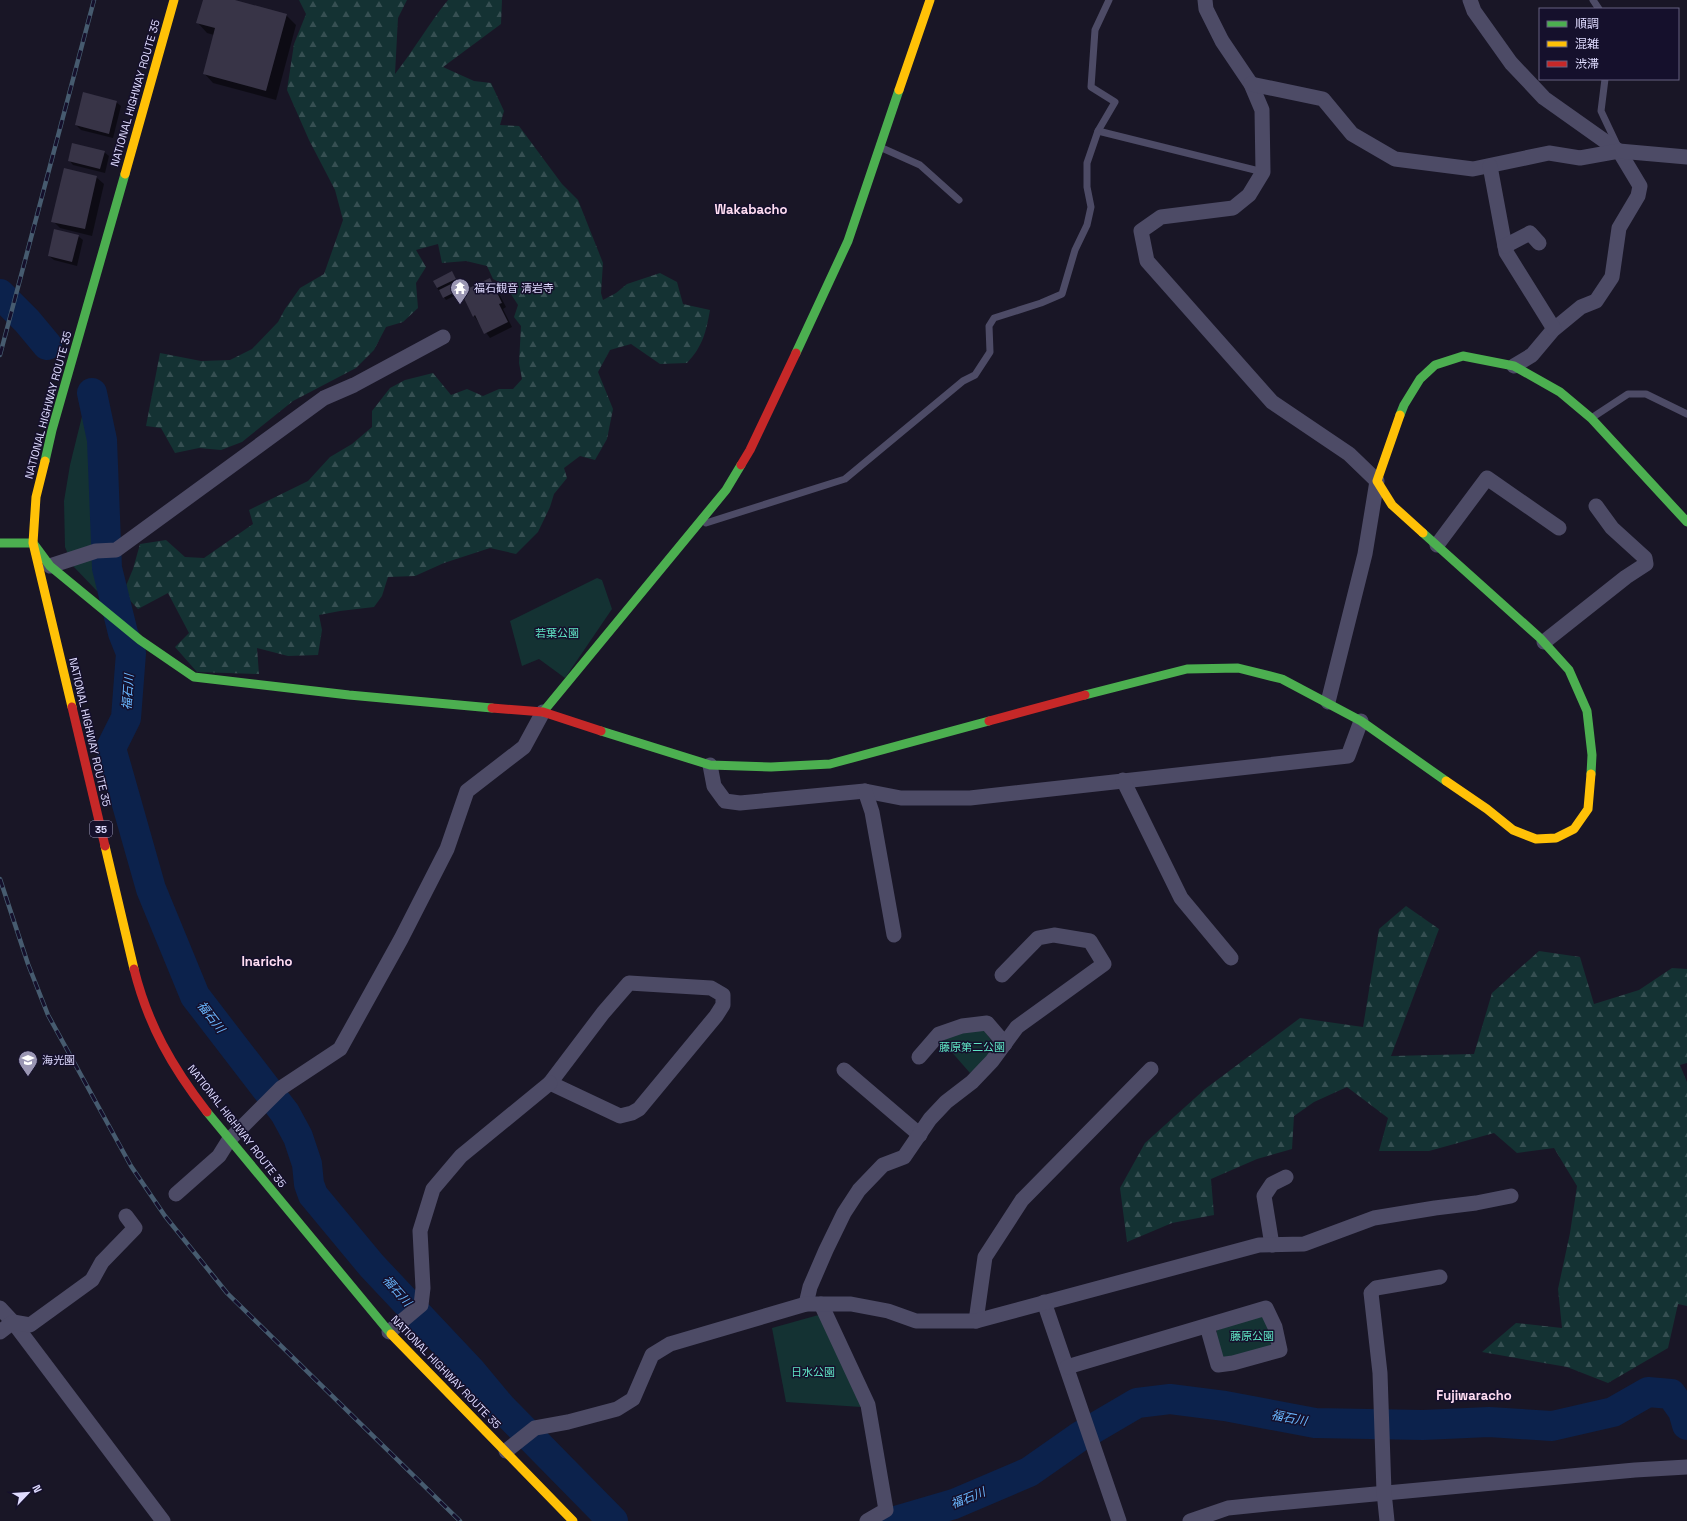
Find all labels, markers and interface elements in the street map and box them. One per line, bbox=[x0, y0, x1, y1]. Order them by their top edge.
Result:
legend bbox=[1539, 8, 1679, 80]
text: 順調 bbox=[1575, 16, 1599, 32]
street label: NATIONAL HIGHWAY ROUTE 35 bbox=[107, 17, 163, 168]
text: 混雑 bbox=[1575, 36, 1599, 52]
text: 渋滞 bbox=[1575, 56, 1599, 72]
district label: Wakabacho bbox=[714, 201, 788, 218]
temple icon: 福石観音 清岩寺 bbox=[449, 277, 471, 305]
place label: 福石観音 清岩寺 bbox=[474, 281, 554, 295]
street label: NATIONAL HIGHWAY ROUTE 35 bbox=[22, 329, 75, 480]
park label: 若葉公園 bbox=[535, 626, 579, 640]
street label: NATIONAL HIGHWAY ROUTE 35 bbox=[66, 656, 114, 808]
water label: 福石川 bbox=[119, 671, 137, 711]
road number: 35 bbox=[90, 821, 112, 837]
district label: Inaricho bbox=[241, 953, 293, 970]
water label: 福石川 bbox=[194, 998, 230, 1038]
park label: 藤原第二公園 bbox=[939, 1040, 1005, 1054]
school or university icon: 海光園 bbox=[17, 1049, 39, 1077]
place label: 海光園 bbox=[42, 1053, 75, 1067]
street label: NATIONAL HIGHWAY ROUTE 35 bbox=[185, 1062, 290, 1191]
water label: 福石川 bbox=[379, 1272, 416, 1311]
street label: NATIONAL HIGHWAY ROUTE 35 bbox=[388, 1312, 504, 1432]
park label: 藤原公園 bbox=[1230, 1329, 1274, 1343]
park label: 日水公園 bbox=[791, 1365, 835, 1379]
district label: Fujiwaracho bbox=[1436, 1387, 1512, 1404]
water label: 福石川 bbox=[1270, 1407, 1310, 1430]
north arrow bbox=[8, 1473, 48, 1513]
text: N bbox=[29, 1482, 45, 1495]
water label: 福石川 bbox=[948, 1483, 990, 1512]

